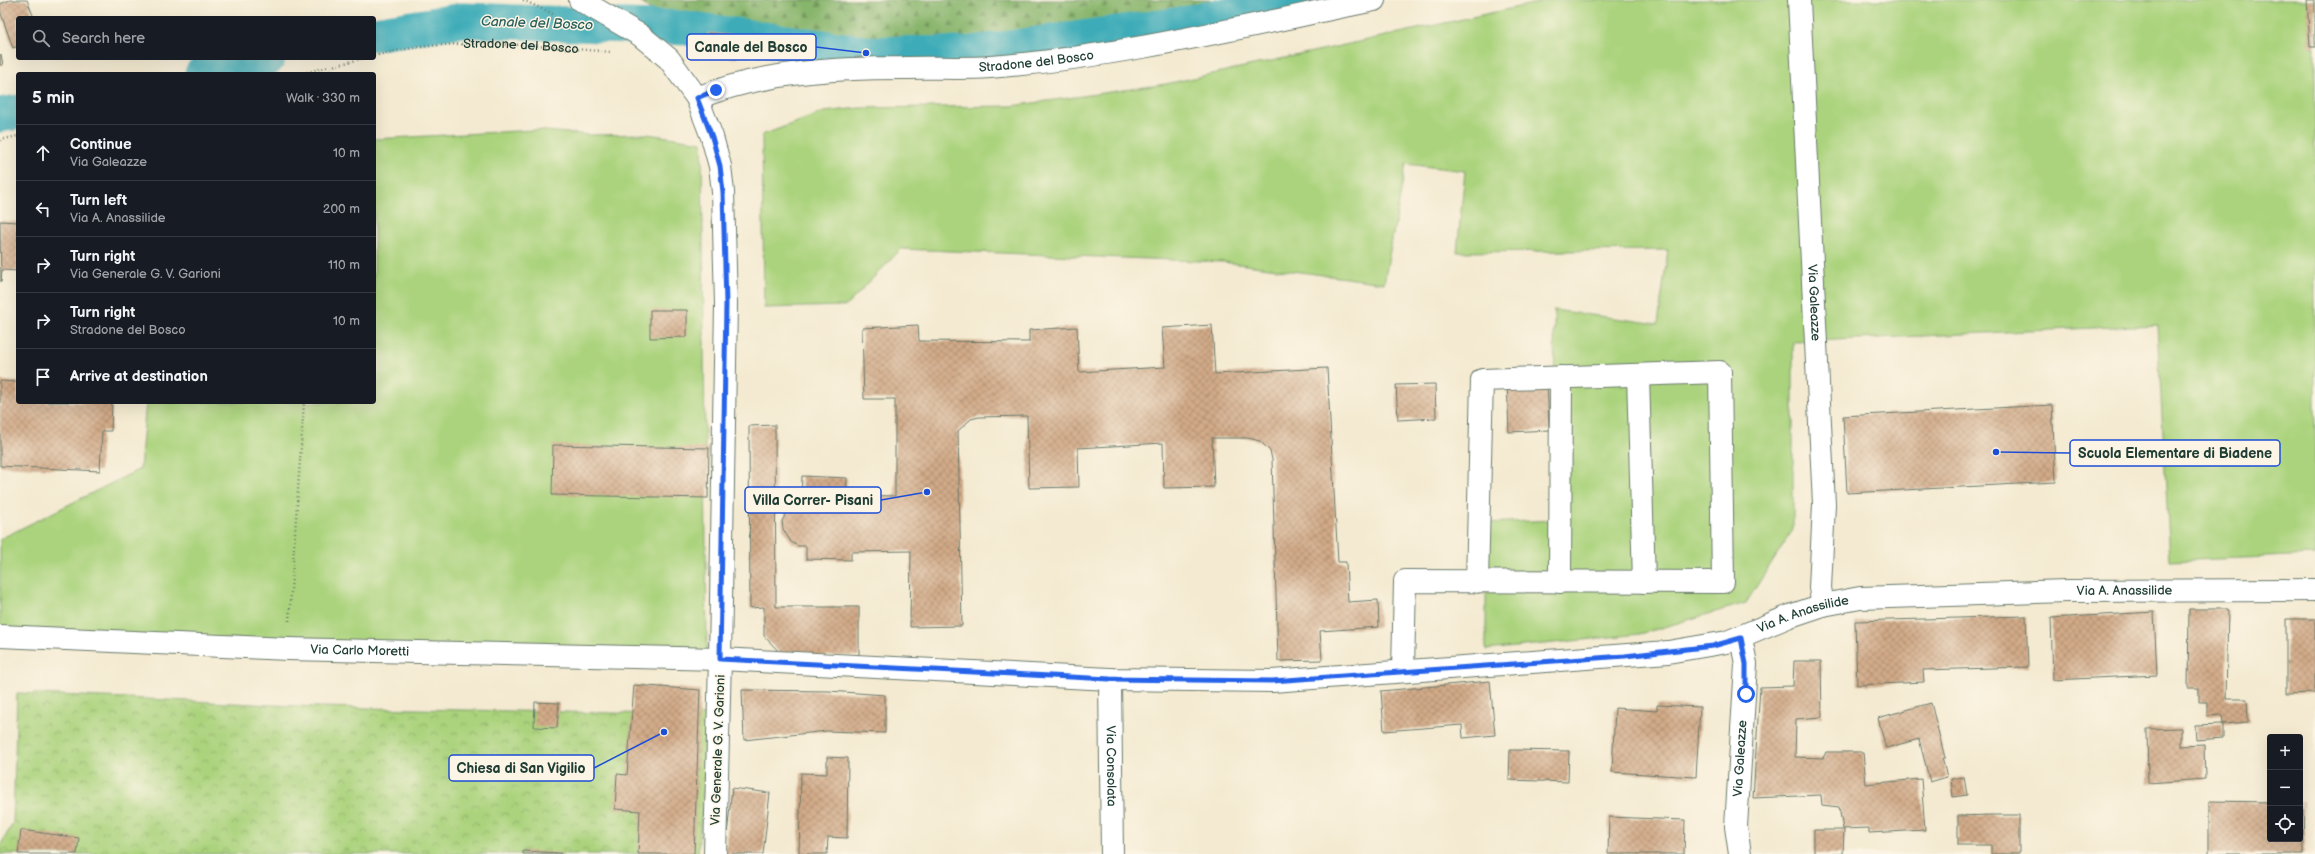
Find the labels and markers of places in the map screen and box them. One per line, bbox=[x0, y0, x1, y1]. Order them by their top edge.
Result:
callout: Canale del Bosco bbox=[687, 34, 816, 60]
callout: Scuola Elementare di Biadene bbox=[2070, 440, 2280, 466]
callout: Villa Correr- Pisani bbox=[745, 487, 881, 513]
callout: Chiesa di San Vigilio bbox=[449, 755, 594, 781]

